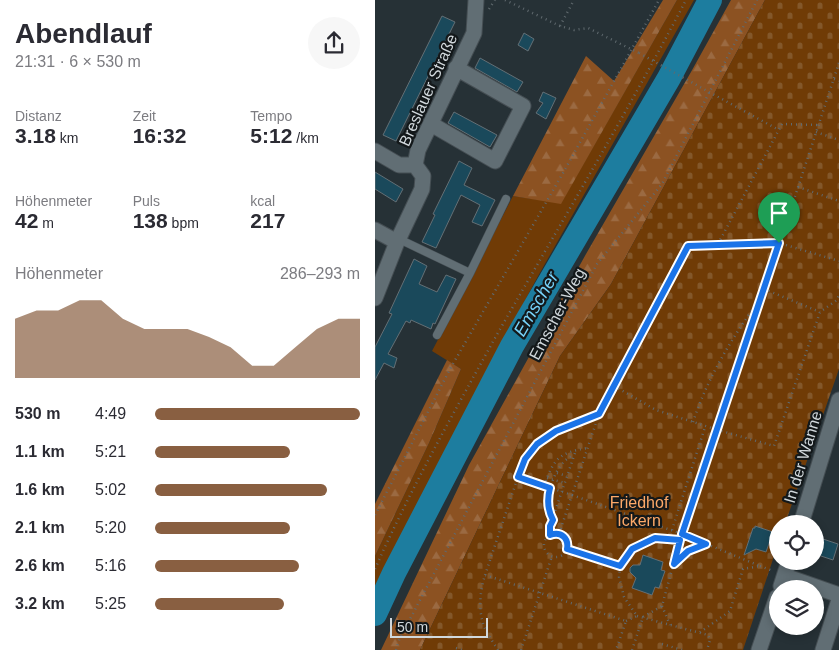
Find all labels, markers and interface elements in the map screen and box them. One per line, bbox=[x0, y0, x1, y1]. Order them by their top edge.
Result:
button: share bbox=[308, 17, 360, 69]
text: Abendlauf bbox=[15, 18, 152, 49]
street label: Breslauer Straße bbox=[396, 31, 460, 149]
text: 21:31 · 6 × 530 m bbox=[15, 53, 141, 70]
text: Distanz bbox=[15, 108, 62, 124]
text: Zeit bbox=[133, 108, 156, 124]
text: Tempo bbox=[250, 108, 292, 124]
text: 3.18 bbox=[15, 124, 56, 147]
text: 16:32 bbox=[133, 124, 186, 147]
text: 5:12 bbox=[250, 124, 292, 147]
text: km bbox=[56, 130, 78, 146]
text: /km bbox=[292, 130, 319, 146]
pin bbox=[758, 192, 800, 243]
text: Höhenmeter bbox=[15, 193, 92, 209]
text: Puls bbox=[133, 193, 160, 209]
text: kcal bbox=[250, 193, 275, 209]
icon: arrive bbox=[765, 199, 793, 227]
text: 42 bbox=[15, 209, 38, 232]
text: 138 bbox=[133, 209, 168, 232]
text: 217 bbox=[250, 209, 285, 232]
text: m bbox=[38, 215, 54, 231]
text: bpm bbox=[168, 215, 199, 231]
text: Höhenmeter bbox=[15, 265, 103, 282]
text: 286–293 m bbox=[280, 265, 360, 282]
street label: Emscher-Weg bbox=[526, 265, 588, 363]
water label: Emscher bbox=[510, 267, 563, 340]
text: 530 m bbox=[15, 405, 60, 422]
text: 4:49 bbox=[95, 405, 126, 422]
street label: In der Wanne bbox=[781, 409, 825, 505]
text: 1.1 km bbox=[15, 443, 65, 460]
text: 5:21 bbox=[95, 443, 126, 460]
text: 1.6 km bbox=[15, 481, 65, 498]
text: 5:02 bbox=[95, 481, 126, 498]
park label: Friedhof Ickern bbox=[610, 494, 669, 529]
map controls bbox=[769, 515, 824, 635]
button: locate bbox=[769, 515, 824, 570]
text: 2.1 km bbox=[15, 519, 65, 536]
text: 5:20 bbox=[95, 519, 126, 536]
text: 2.6 km bbox=[15, 557, 65, 574]
text: 5:16 bbox=[95, 557, 126, 574]
button: layers bbox=[769, 580, 824, 635]
text: 3.2 km bbox=[15, 595, 65, 612]
text: 5:25 bbox=[95, 595, 126, 612]
scale bar bbox=[390, 615, 487, 638]
text: 50 m bbox=[397, 619, 428, 635]

